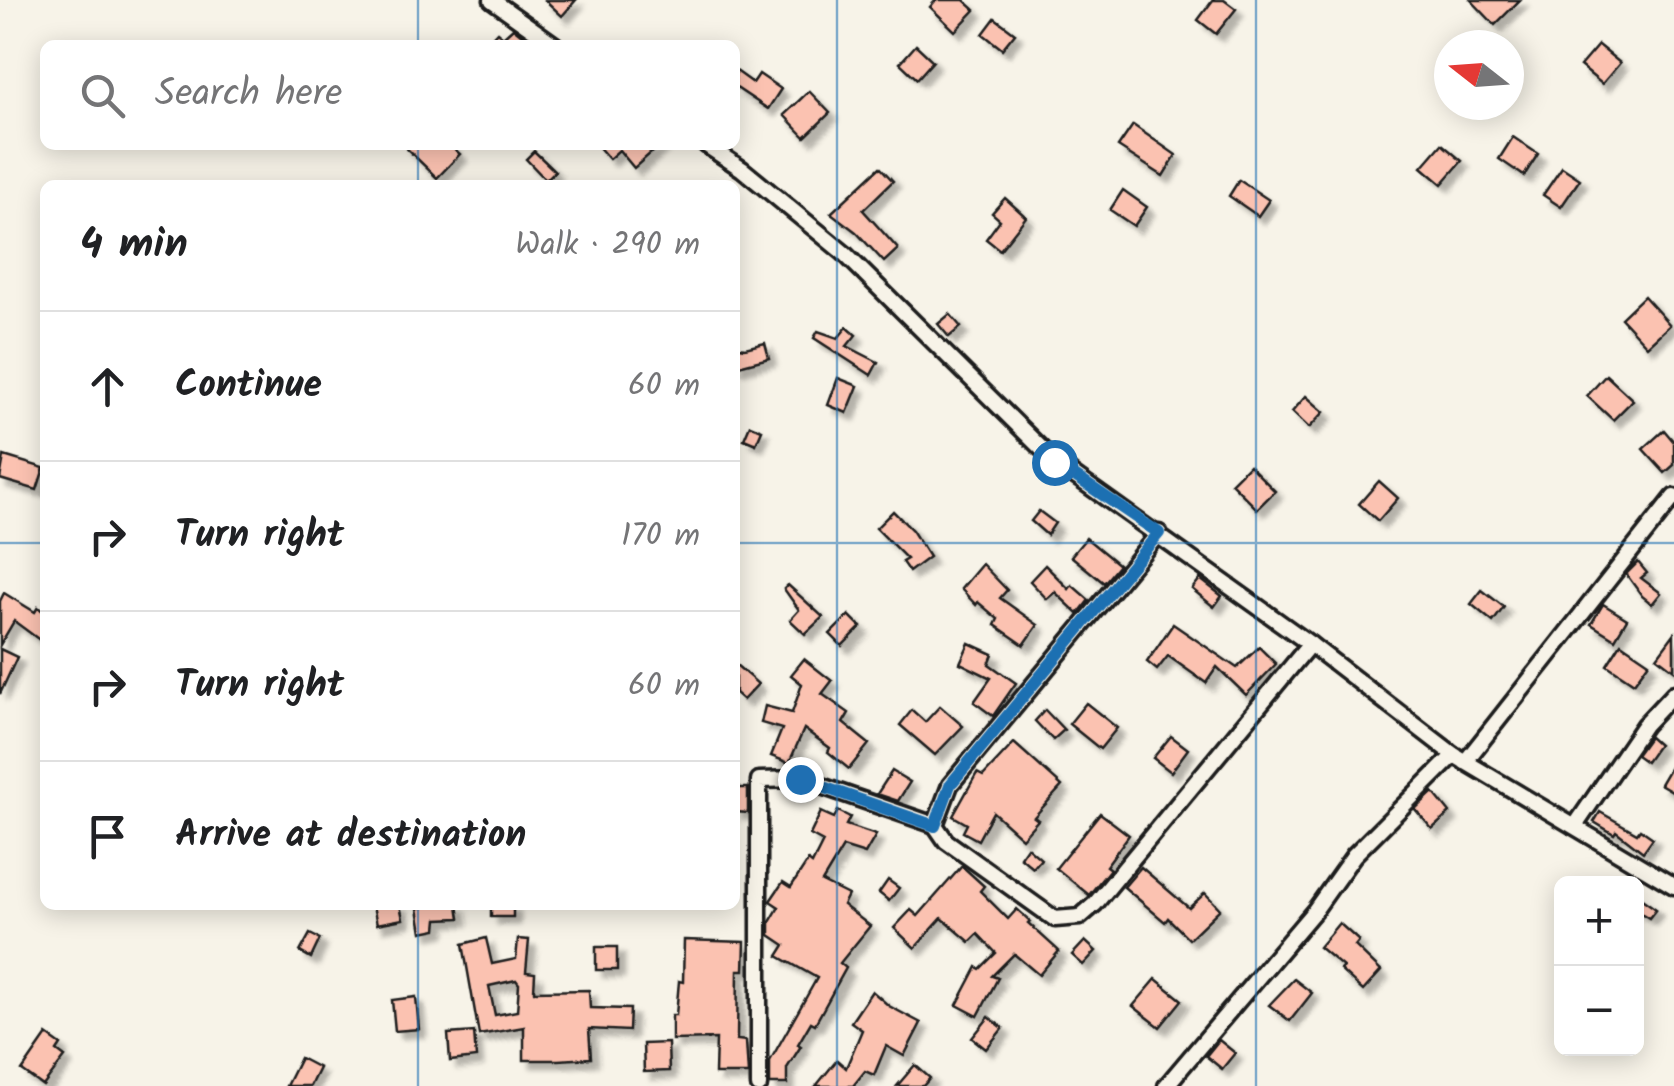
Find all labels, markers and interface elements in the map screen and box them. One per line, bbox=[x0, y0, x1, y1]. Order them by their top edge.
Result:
north arrow bbox=[1434, 30, 1524, 120]
search box bbox=[40, 40, 740, 150]
text: Search here bbox=[155, 65, 342, 125]
icon: search bbox=[75, 68, 130, 123]
text: 4 min bbox=[80, 212, 188, 279]
text: Walk · 290 m bbox=[515, 220, 700, 271]
text: Continue bbox=[175, 356, 322, 416]
icon: ahead bbox=[80, 359, 135, 414]
text: 60 m bbox=[628, 361, 700, 412]
route start bbox=[1032, 440, 1078, 486]
text: Turn right bbox=[175, 506, 344, 566]
icon: right bbox=[80, 509, 135, 564]
text: 170 m bbox=[621, 511, 700, 562]
text: Turn right bbox=[175, 656, 344, 716]
icon: right bbox=[80, 659, 135, 714]
text: 60 m bbox=[628, 661, 700, 712]
route end bbox=[778, 757, 824, 803]
text: Arrive at destination bbox=[175, 806, 526, 866]
icon: arrive bbox=[80, 809, 135, 864]
map controls bbox=[1554, 876, 1644, 1056]
button: + bbox=[1554, 876, 1644, 966]
button: − bbox=[1554, 966, 1644, 1056]

